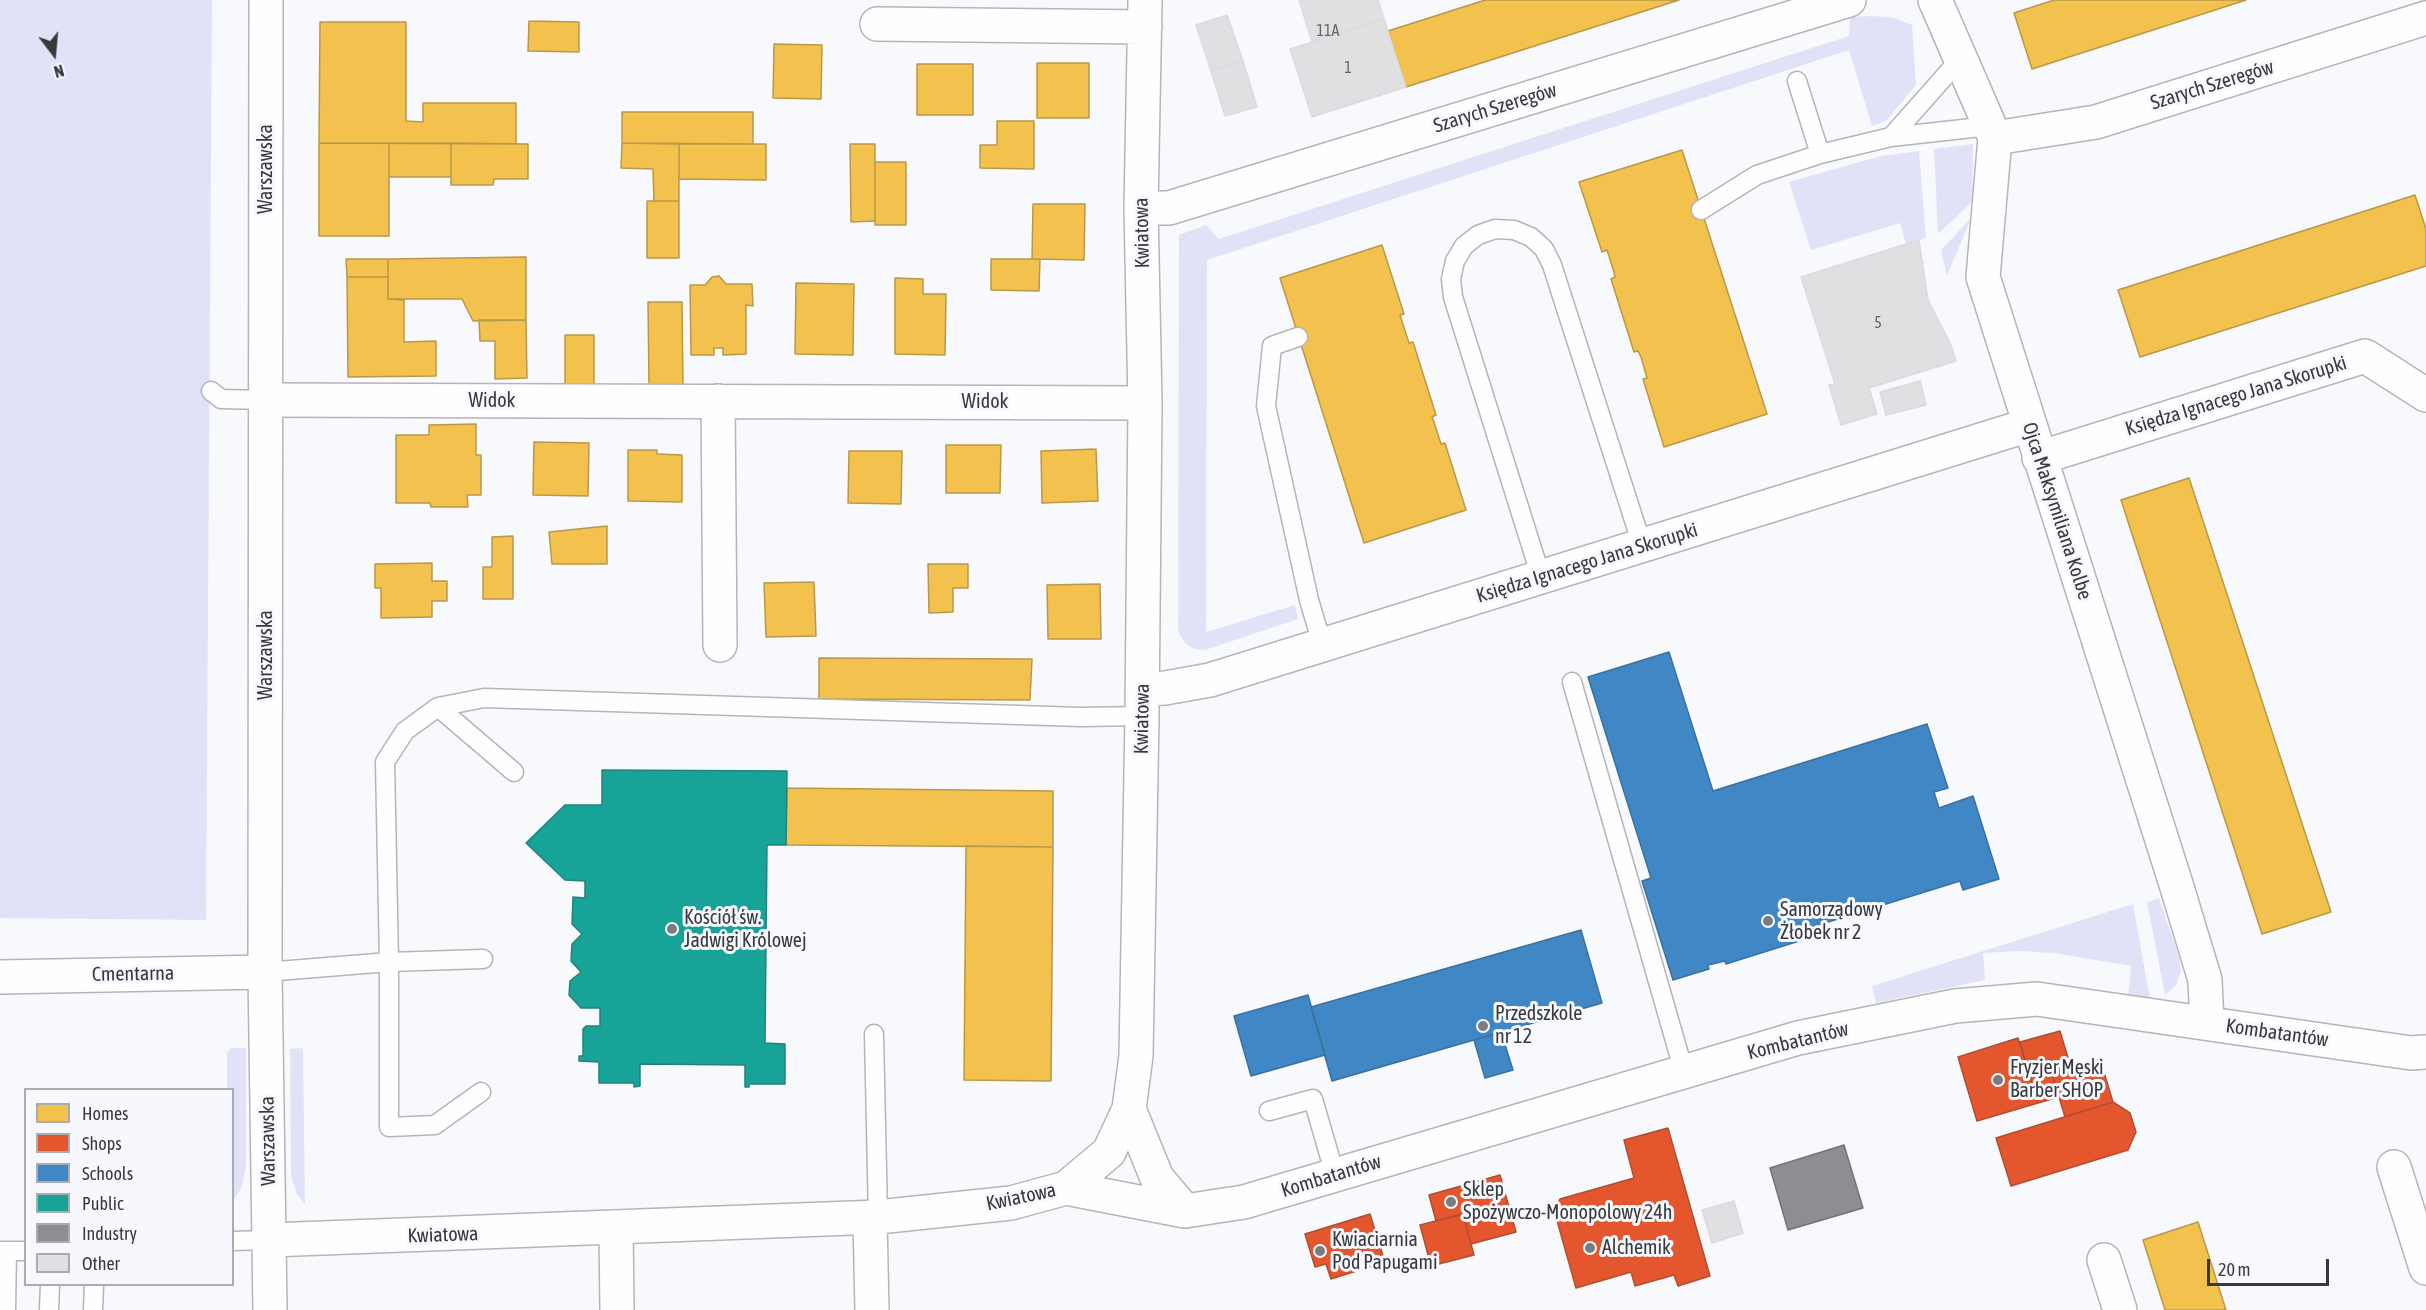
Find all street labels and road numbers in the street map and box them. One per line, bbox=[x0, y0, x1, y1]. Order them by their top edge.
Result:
street label: Szarych Szeregów bbox=[2148, 55, 2276, 115]
street label: Szarych Szeregów bbox=[1431, 78, 1559, 138]
street label: Warszawska bbox=[254, 124, 278, 214]
street label: Kwiatowa bbox=[1129, 197, 1155, 269]
street label: Księdza Ignacego Jana Skorupki bbox=[2122, 351, 2350, 441]
street label: Widok bbox=[469, 389, 515, 413]
street label: Widok bbox=[962, 390, 1008, 414]
street label: Ojca Maksymiliana Kolbe bbox=[2017, 419, 2097, 603]
street label: Księdza Ignacego Jana Skorupki bbox=[1473, 518, 1701, 608]
street label: Warszawska bbox=[254, 610, 278, 700]
street label: Kwiatowa bbox=[1129, 683, 1155, 755]
street label: Cmentarna bbox=[92, 961, 174, 987]
street label: Kombatantów bbox=[2224, 1014, 2330, 1052]
street label: Kombatantów bbox=[1745, 1017, 1851, 1065]
street label: Warszawska bbox=[255, 1096, 281, 1186]
street label: Kombatantów bbox=[1278, 1149, 1384, 1203]
street label: Kwiatowa bbox=[984, 1178, 1058, 1216]
street label: Kwiatowa bbox=[407, 1222, 479, 1248]

